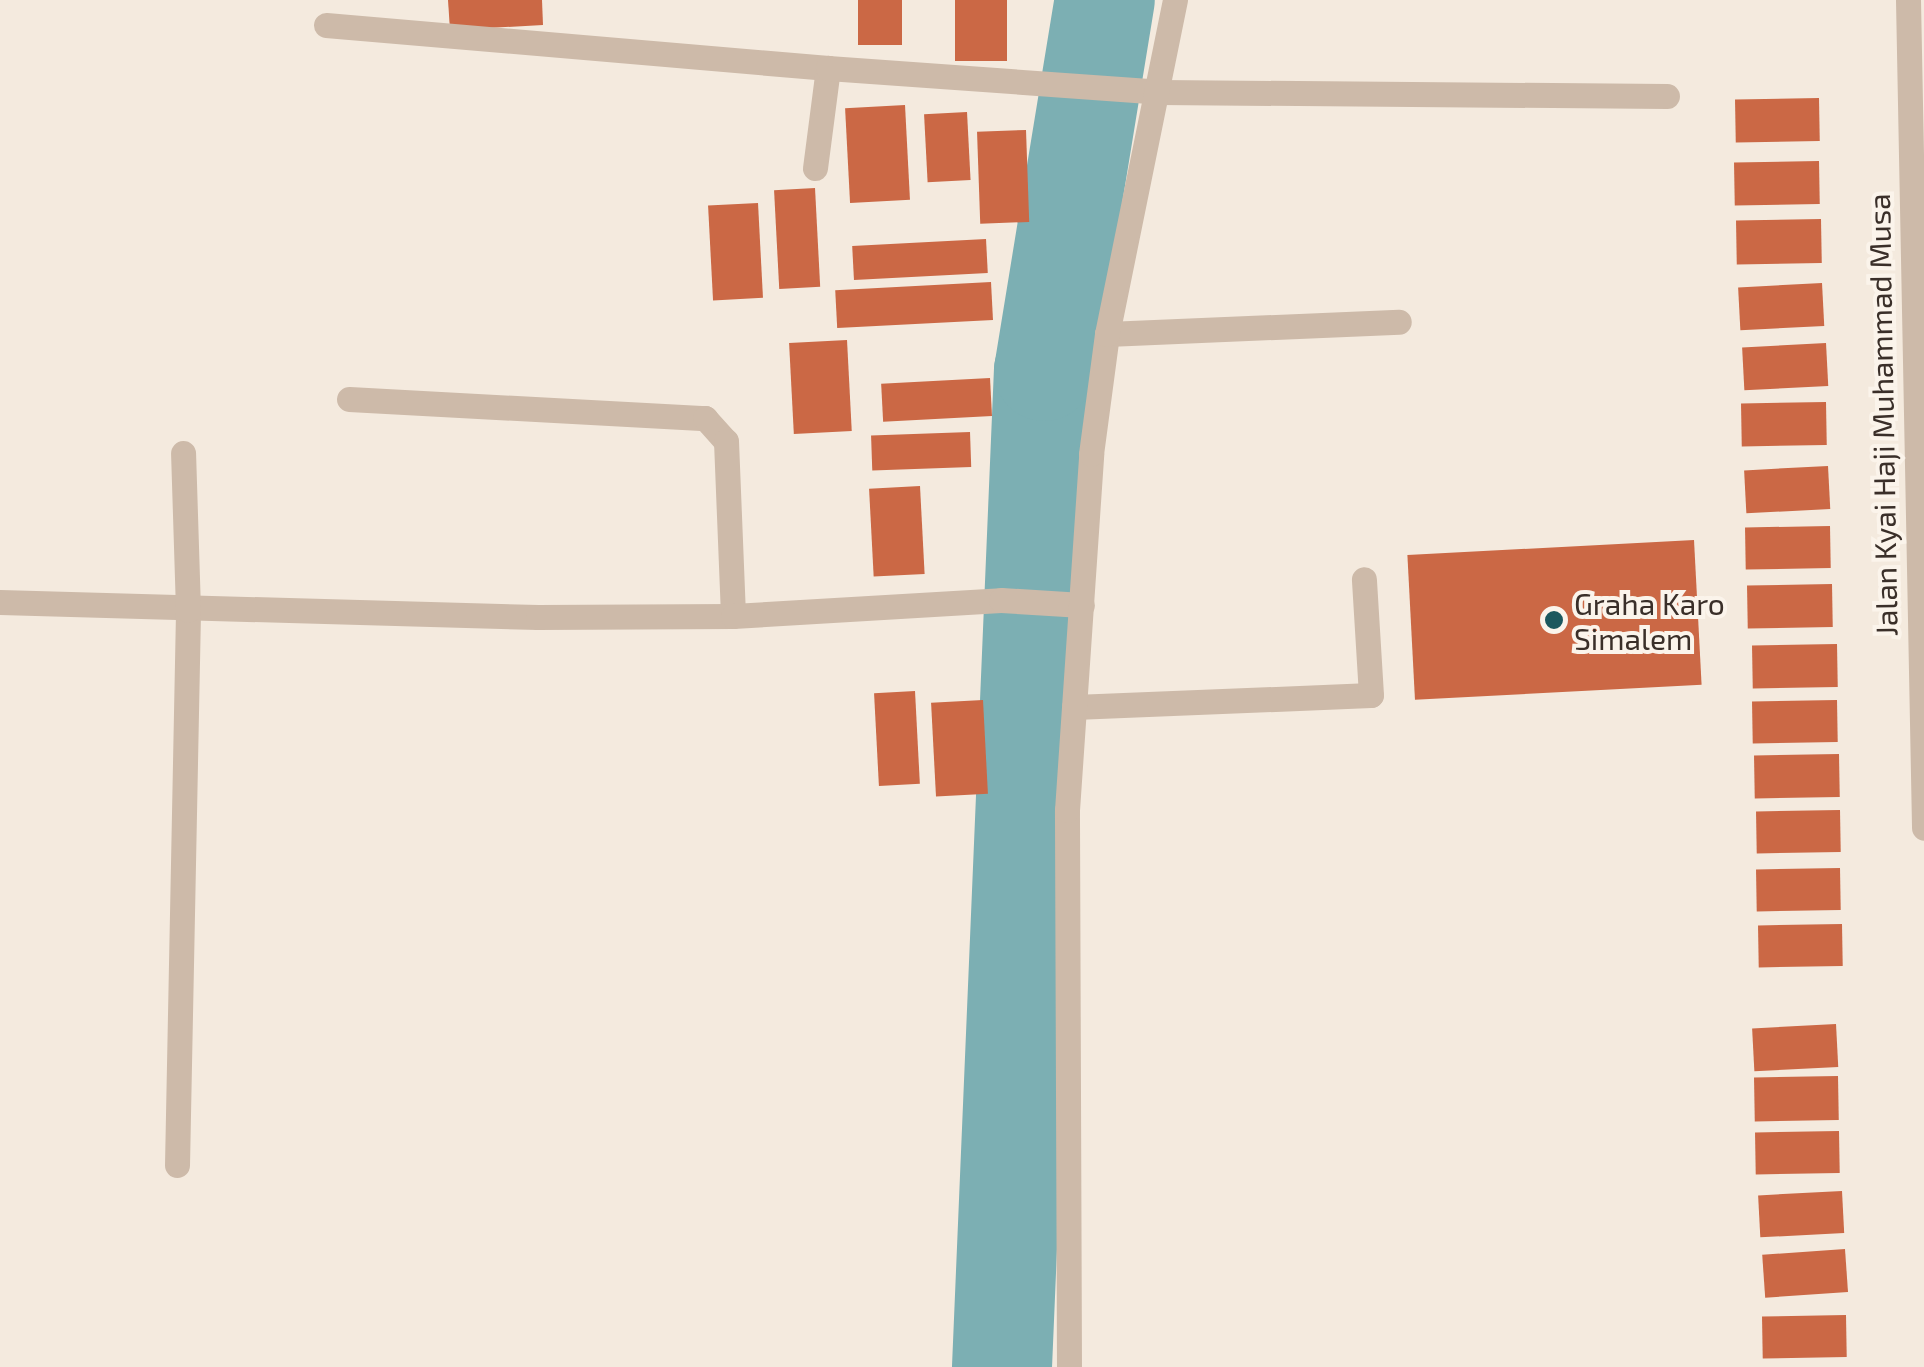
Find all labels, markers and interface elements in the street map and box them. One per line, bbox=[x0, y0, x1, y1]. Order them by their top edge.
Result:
street label: Jalan Kyai Haji Muhammad Musa bbox=[1860, 193, 1904, 637]
place label: Graha Karo Simalem bbox=[1574, 585, 1725, 656]
marker: Graha Karo Simalem bbox=[1543, 609, 1565, 631]

